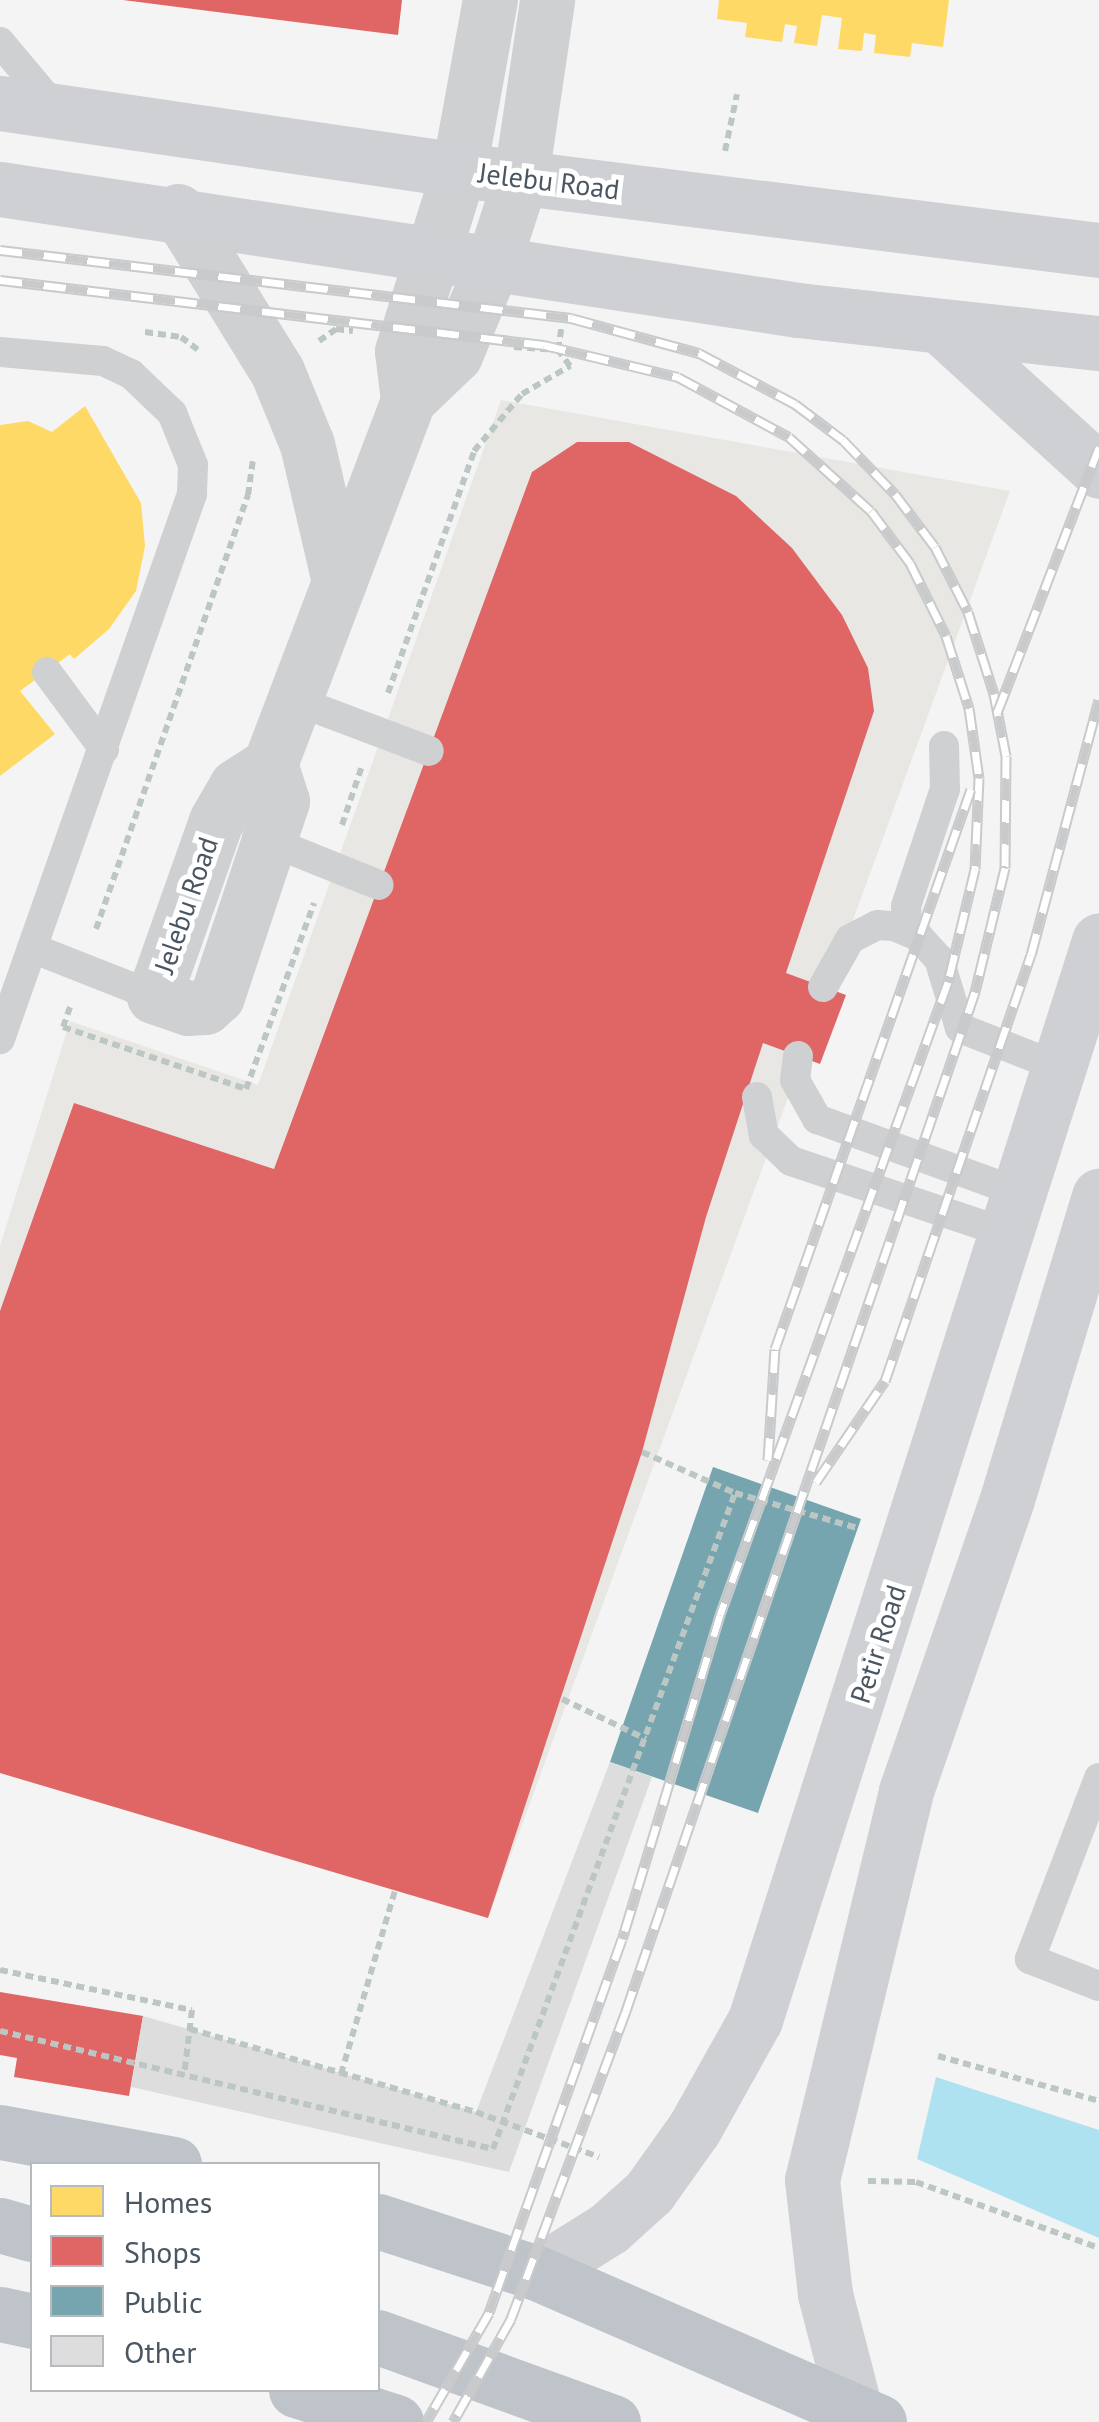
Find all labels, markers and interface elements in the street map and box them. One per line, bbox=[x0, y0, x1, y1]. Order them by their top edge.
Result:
street label: Jelebu Road bbox=[477, 156, 621, 206]
street label: Jelebu Road bbox=[147, 833, 225, 977]
street label: Petir Road bbox=[843, 1581, 913, 1707]
legend bbox=[30, 2162, 380, 2392]
text: Homes bbox=[124, 2182, 212, 2221]
text: Shops bbox=[124, 2232, 201, 2271]
text: Public bbox=[124, 2282, 202, 2321]
text: Other bbox=[124, 2332, 197, 2371]

